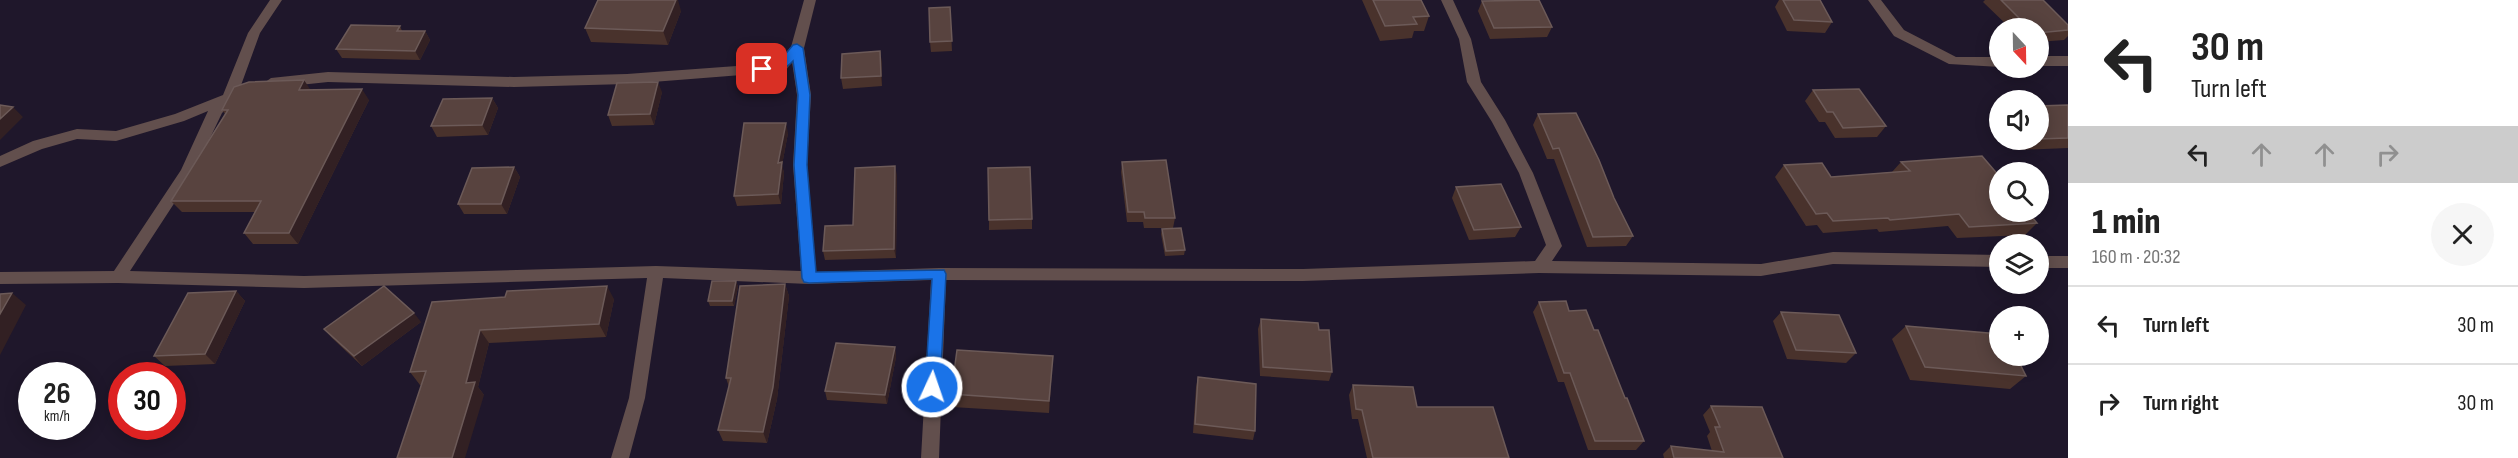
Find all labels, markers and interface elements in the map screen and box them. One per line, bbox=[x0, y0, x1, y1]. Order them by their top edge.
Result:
north arrow bbox=[1989, 18, 2049, 78]
map controls bbox=[1989, 18, 2049, 366]
text: 30 m bbox=[2191, 22, 2264, 73]
icon: left bbox=[2092, 24, 2170, 102]
pin bbox=[736, 43, 787, 94]
icon: arrive bbox=[745, 52, 778, 85]
text: Turn left bbox=[2191, 73, 2267, 105]
button: sound bbox=[1989, 90, 2049, 150]
icon: left bbox=[2182, 138, 2215, 171]
icon: ahead bbox=[2245, 138, 2278, 171]
icon: ahead bbox=[2308, 138, 2341, 171]
icon: right bbox=[2371, 138, 2404, 171]
button: search bbox=[1989, 162, 2049, 222]
text: 1 min bbox=[2092, 201, 2160, 244]
button: close bbox=[2431, 203, 2494, 266]
button: layers bbox=[1989, 234, 2049, 294]
text: 160 m · 20:32 bbox=[2092, 245, 2180, 269]
button: + bbox=[1989, 306, 2049, 366]
icon: left bbox=[2092, 309, 2125, 342]
text: Turn left bbox=[2143, 312, 2209, 339]
text: 30 m bbox=[2457, 312, 2494, 339]
position arrow bbox=[900, 355, 964, 419]
speed limit sign: 30 bbox=[108, 362, 186, 440]
text: 26 bbox=[43, 376, 71, 412]
icon: right bbox=[2092, 387, 2125, 420]
text: Turn right bbox=[2143, 390, 2219, 417]
text: 30 m bbox=[2457, 390, 2494, 417]
text: km/h bbox=[44, 407, 70, 426]

